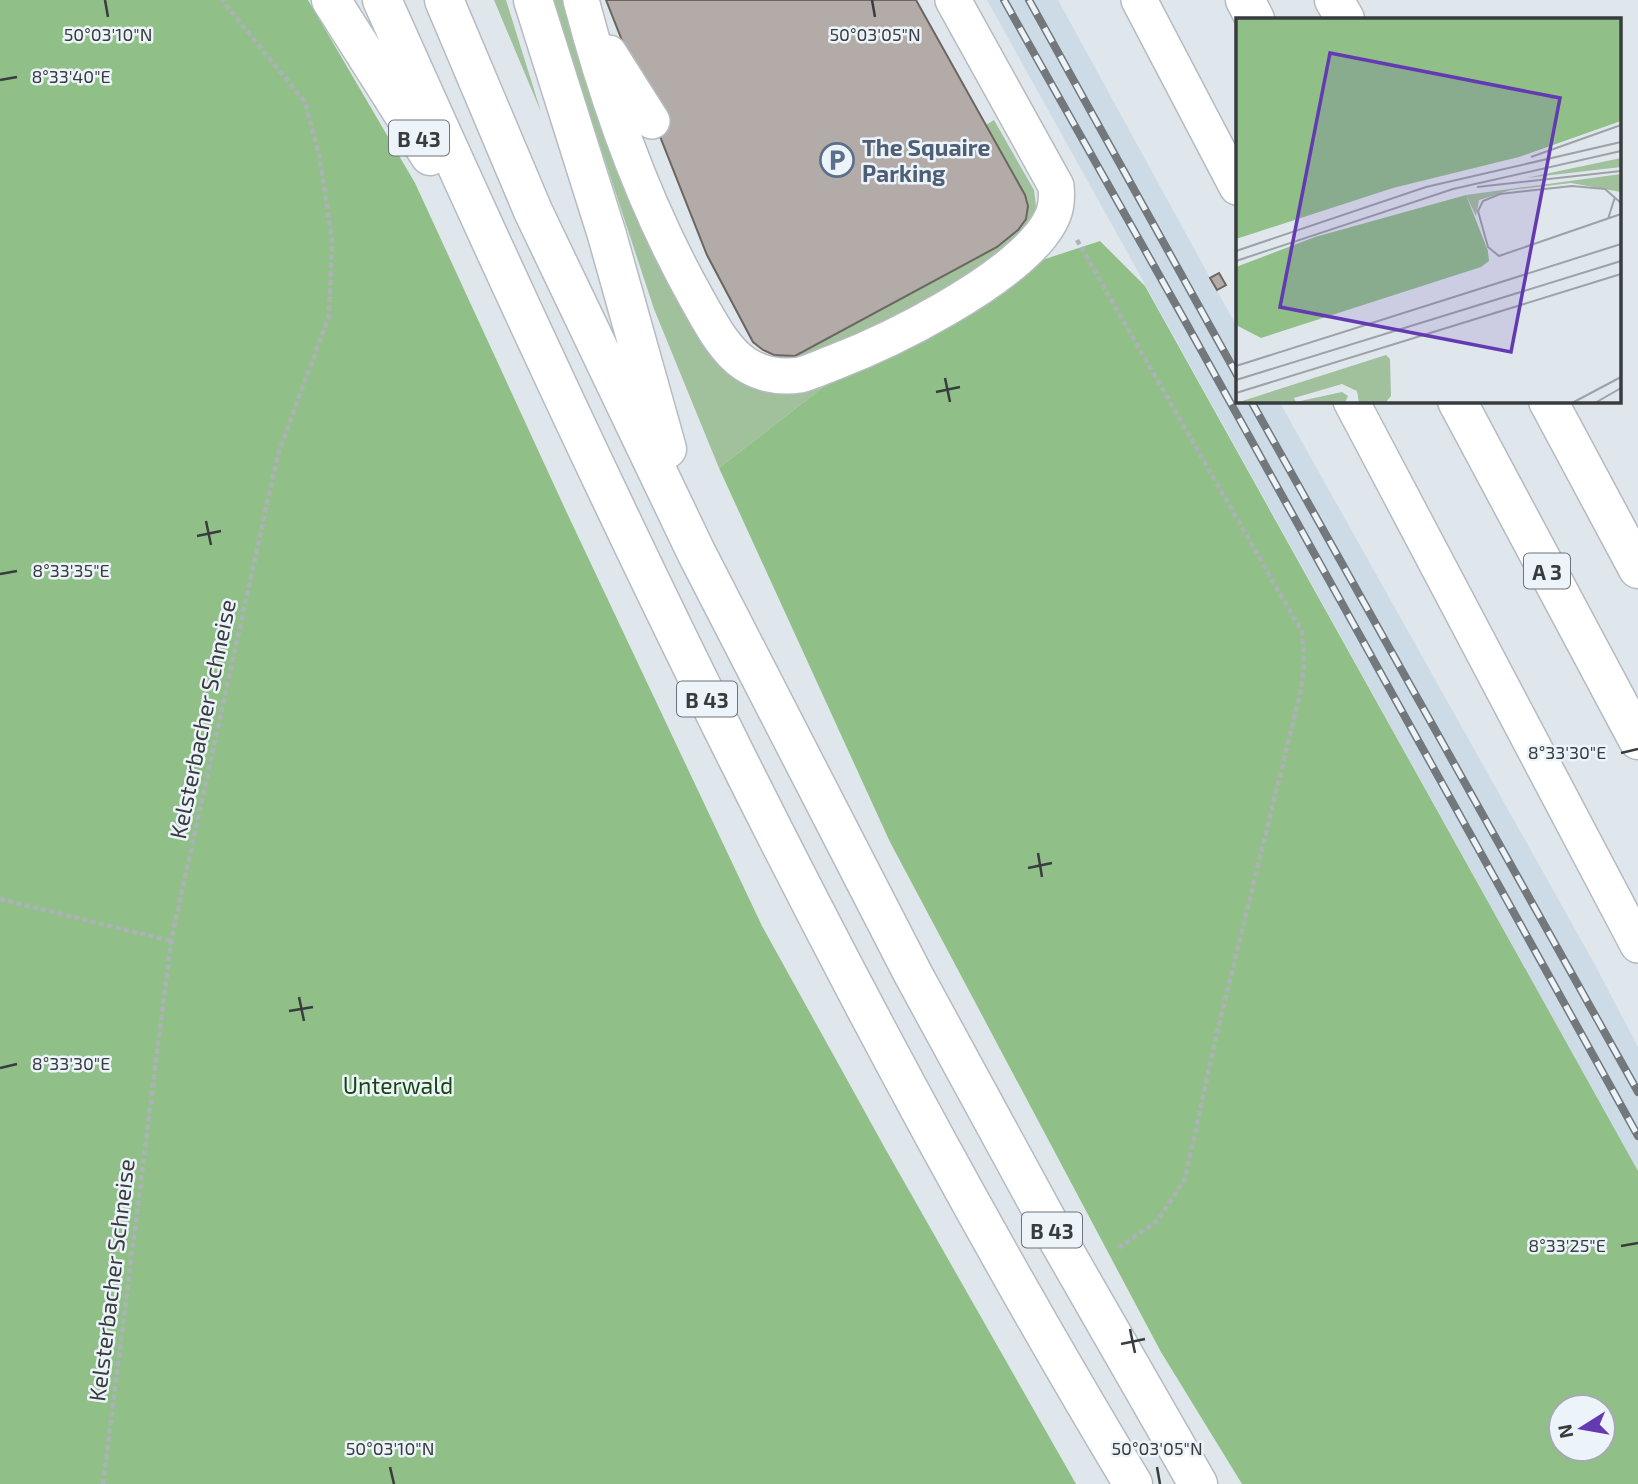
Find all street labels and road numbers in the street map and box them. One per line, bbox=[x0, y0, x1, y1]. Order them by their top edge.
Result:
road number: B 43 bbox=[389, 120, 449, 156]
road number: A 3 bbox=[1524, 554, 1570, 588]
street label: Kelsterbacher Schneise bbox=[163, 597, 241, 841]
road number: B 43 bbox=[677, 682, 737, 716]
street label: Kelsterbacher Schneise bbox=[82, 1157, 140, 1403]
road number: B 43 bbox=[1022, 1212, 1082, 1248]

